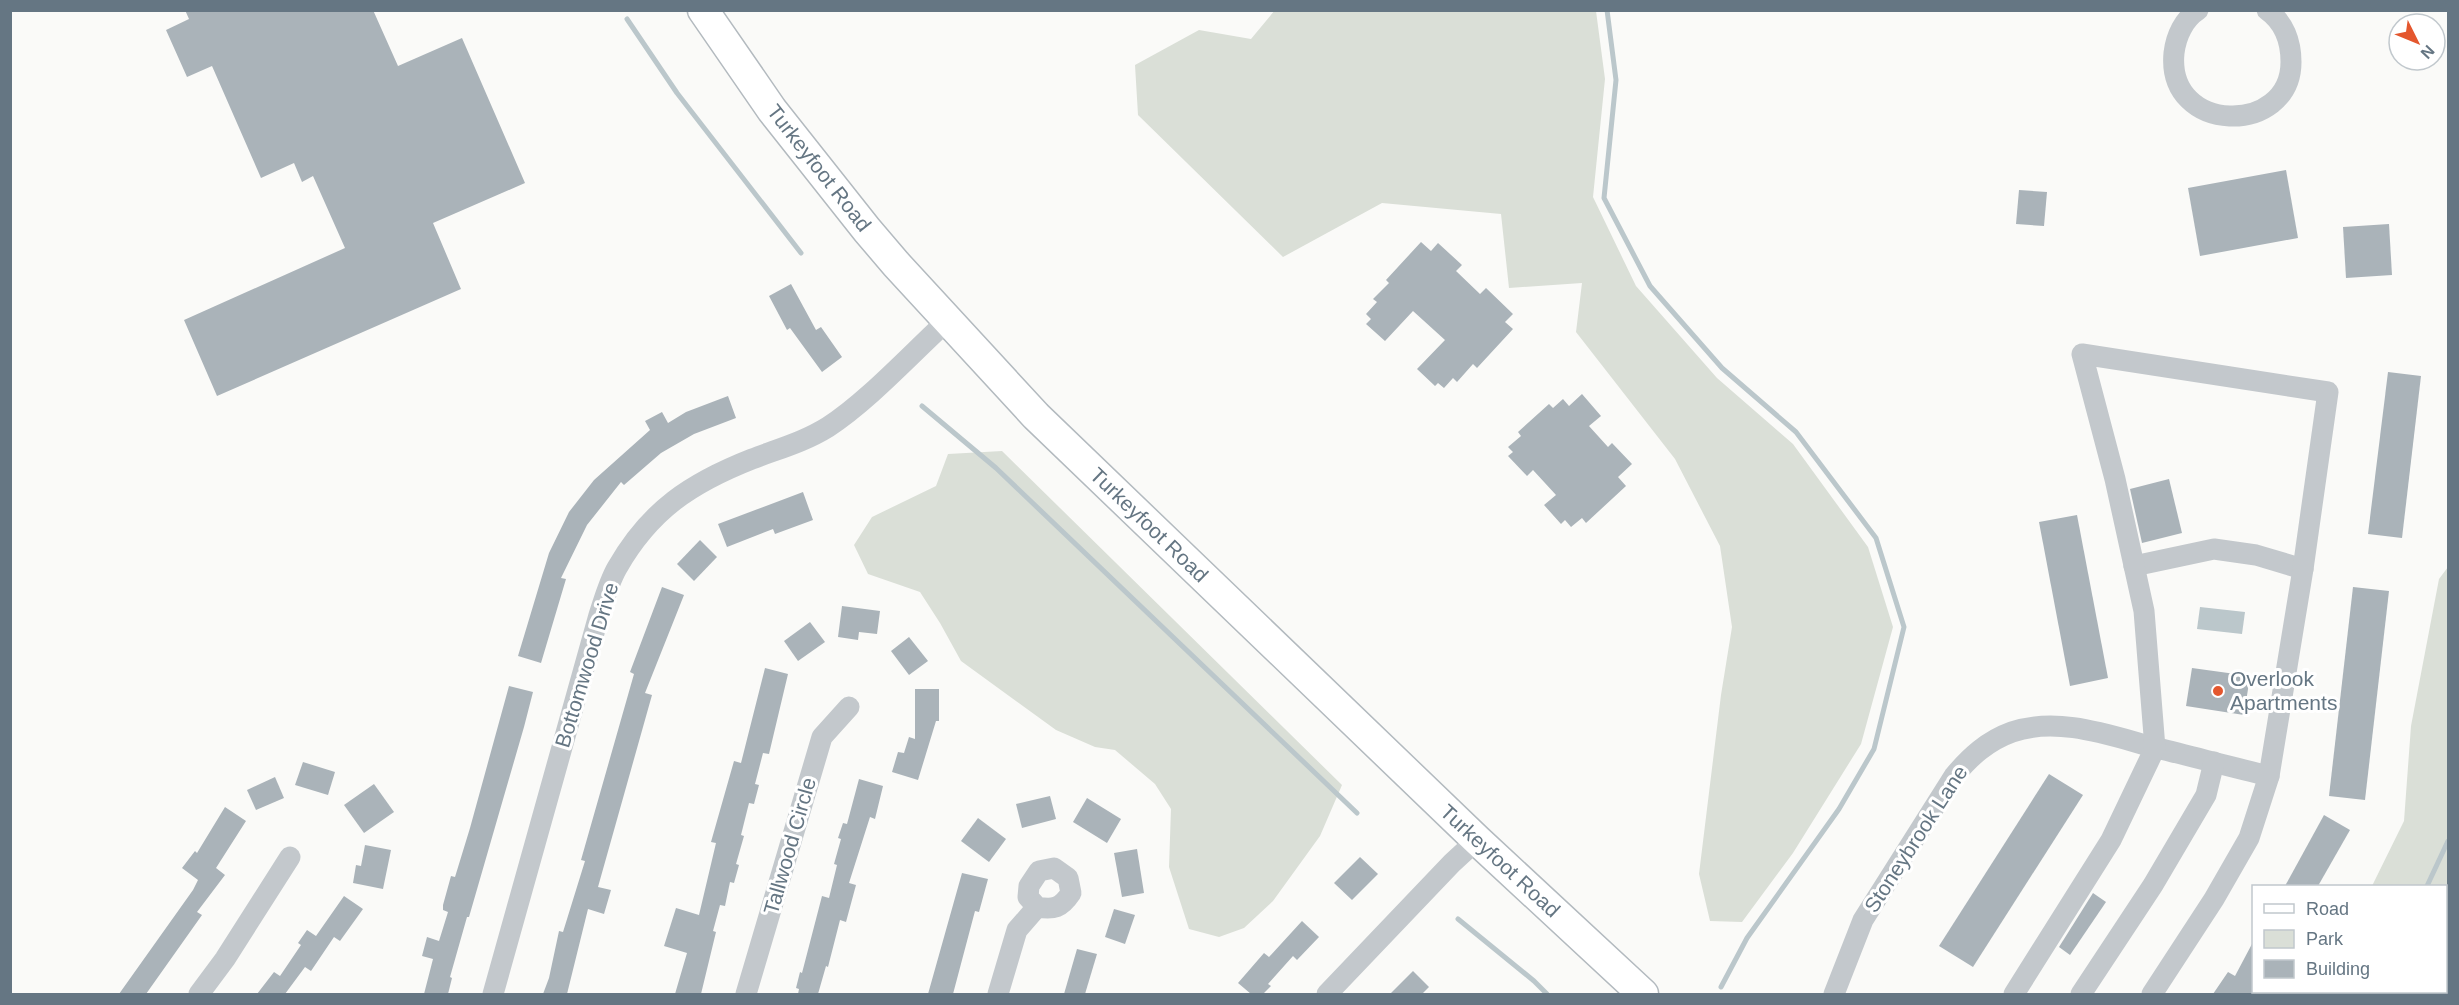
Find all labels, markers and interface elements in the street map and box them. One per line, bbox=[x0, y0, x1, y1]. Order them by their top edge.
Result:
north arrow bbox=[2387, 12, 2447, 72]
text: N bbox=[2417, 42, 2438, 62]
street label: Turkeyfoot Road bbox=[763, 100, 876, 236]
street label: Turkeyfoot Road bbox=[1086, 463, 1213, 587]
street label: Bottomwood Drive bbox=[550, 579, 623, 750]
place label: Overlook Apartments bbox=[2230, 667, 2337, 714]
marker: Overlook Apartments bbox=[2211, 684, 2225, 698]
street label: Stoneybrook Lane bbox=[1860, 761, 1972, 916]
street label: Tallwood Circle bbox=[759, 775, 820, 917]
street label: Turkeyfoot Road bbox=[1436, 800, 1565, 922]
legend bbox=[2252, 885, 2447, 993]
text: Road bbox=[2306, 899, 2349, 919]
text: Park bbox=[2306, 929, 2344, 949]
text: Building bbox=[2306, 959, 2370, 979]

